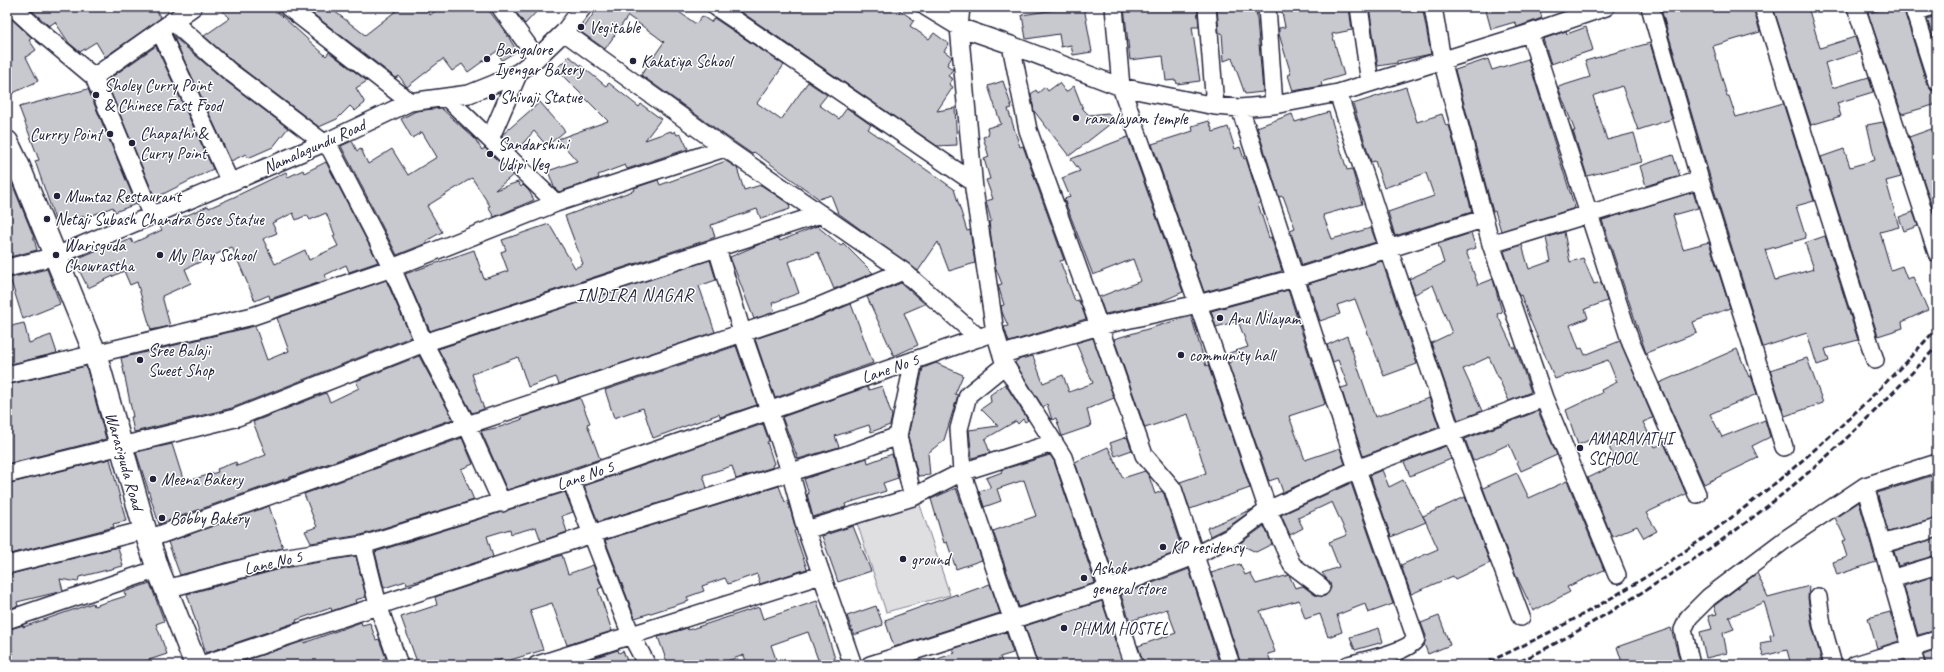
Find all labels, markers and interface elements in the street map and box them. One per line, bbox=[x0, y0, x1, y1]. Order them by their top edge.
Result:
place label: Vegitable bbox=[589, 17, 641, 38]
marker: Vegitable bbox=[576, 22, 586, 32]
place label: Bangalore Iyengar Bakery bbox=[495, 39, 585, 80]
place label: Kakatiya School bbox=[641, 51, 735, 72]
marker: Bangalore Iyengar Bakery bbox=[482, 54, 492, 64]
marker: Kakatiya School bbox=[628, 56, 638, 66]
place label: Sholey Curry Point & Chinese Fast Food bbox=[104, 75, 224, 116]
place label: Shivaji Statue bbox=[500, 87, 583, 108]
marker: Sholey Curry Point & Chinese Fast Food bbox=[91, 90, 101, 100]
marker: Shivaji Statue bbox=[487, 92, 497, 102]
place label: ramalayam temple bbox=[1084, 108, 1189, 129]
marker: ramalayam temple bbox=[1071, 113, 1081, 123]
street label: Namalagundu Road bbox=[260, 114, 371, 178]
place label: Chapathi & Curry Point bbox=[140, 123, 209, 164]
place label: Currry Point bbox=[30, 124, 104, 145]
marker: Currry Point bbox=[105, 129, 115, 139]
place label: Sandarshini Udipi Veg bbox=[498, 134, 570, 175]
marker: Chapathi & Curry Point bbox=[127, 138, 137, 148]
marker: Sandarshini Udipi Veg bbox=[485, 149, 495, 159]
place label: Mumtaz Restaurant bbox=[65, 186, 183, 207]
marker: Mumtaz Restaurant bbox=[52, 191, 62, 201]
place label: Netaji Subash Chandra Bose Statue bbox=[55, 209, 265, 230]
marker: Netaji Subash Chandra Bose Statue bbox=[42, 214, 52, 224]
place label: Warisguda Chowrastha bbox=[64, 235, 136, 276]
place label: My Play School bbox=[168, 245, 258, 266]
marker: Warisguda Chowrastha bbox=[51, 250, 61, 260]
marker: My Play School bbox=[155, 250, 165, 260]
district label: INDIRA NAGAR bbox=[576, 284, 695, 306]
place label: Anu Nilayam bbox=[1228, 308, 1302, 329]
marker: Anu Nilayam bbox=[1215, 313, 1225, 323]
place label: Sree Balaji Sweet Shop bbox=[148, 340, 215, 381]
place label: community hall bbox=[1189, 345, 1278, 366]
street label: Lane No 5 bbox=[859, 348, 923, 388]
marker: community hall bbox=[1176, 350, 1186, 360]
marker: Sree Balaji Sweet Shop bbox=[135, 355, 145, 365]
street label: Warasiguda Road bbox=[101, 410, 149, 516]
place label: AMARAVATHI SCHOOL bbox=[1588, 428, 1677, 469]
marker: AMARAVATHI SCHOOL bbox=[1575, 443, 1585, 453]
street label: Lane No 5 bbox=[554, 455, 618, 495]
place label: Meena Bakery bbox=[161, 469, 244, 490]
marker: Meena Bakery bbox=[148, 474, 158, 484]
place label: Bobby Bakery bbox=[170, 508, 250, 529]
marker: Bobby Bakery bbox=[157, 513, 167, 523]
place label: KP residensy bbox=[1171, 537, 1245, 558]
marker: KP residensy bbox=[1158, 542, 1168, 552]
street label: Lane No 5 bbox=[242, 545, 306, 579]
place label: ground bbox=[911, 549, 952, 570]
marker: ground bbox=[898, 554, 908, 564]
place label: Ashok general store bbox=[1092, 558, 1167, 599]
marker: Ashok general store bbox=[1079, 573, 1089, 583]
place label: PHMM HOSTEL bbox=[1072, 618, 1169, 639]
marker: PHMM HOSTEL bbox=[1059, 623, 1069, 633]

